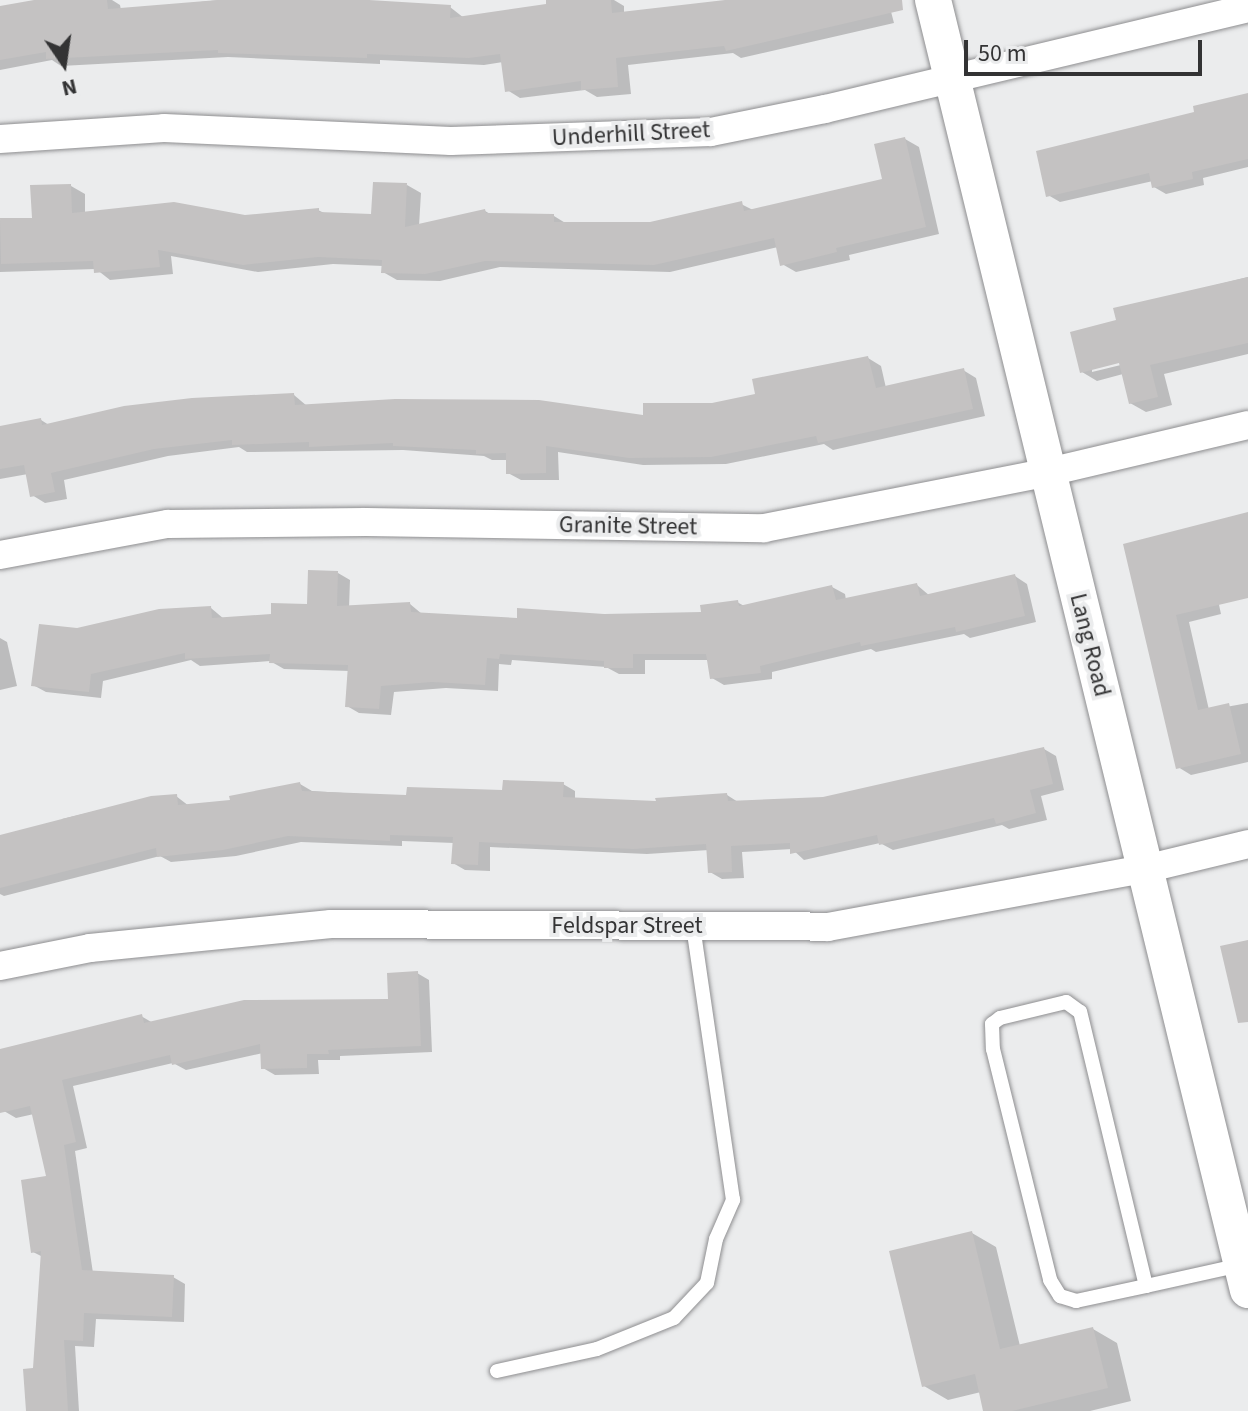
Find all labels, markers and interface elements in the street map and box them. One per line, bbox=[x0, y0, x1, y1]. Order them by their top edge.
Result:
north arrow bbox=[24, 24, 104, 104]
scale bar bbox=[968, 24, 1206, 74]
text: 50 m bbox=[978, 36, 1027, 71]
text: N bbox=[59, 70, 80, 105]
street label: Underhill Street bbox=[551, 115, 711, 153]
street label: Granite Street bbox=[559, 510, 697, 542]
street label: Lang Road bbox=[1063, 590, 1117, 700]
street label: Feldspar Street bbox=[551, 912, 703, 940]

